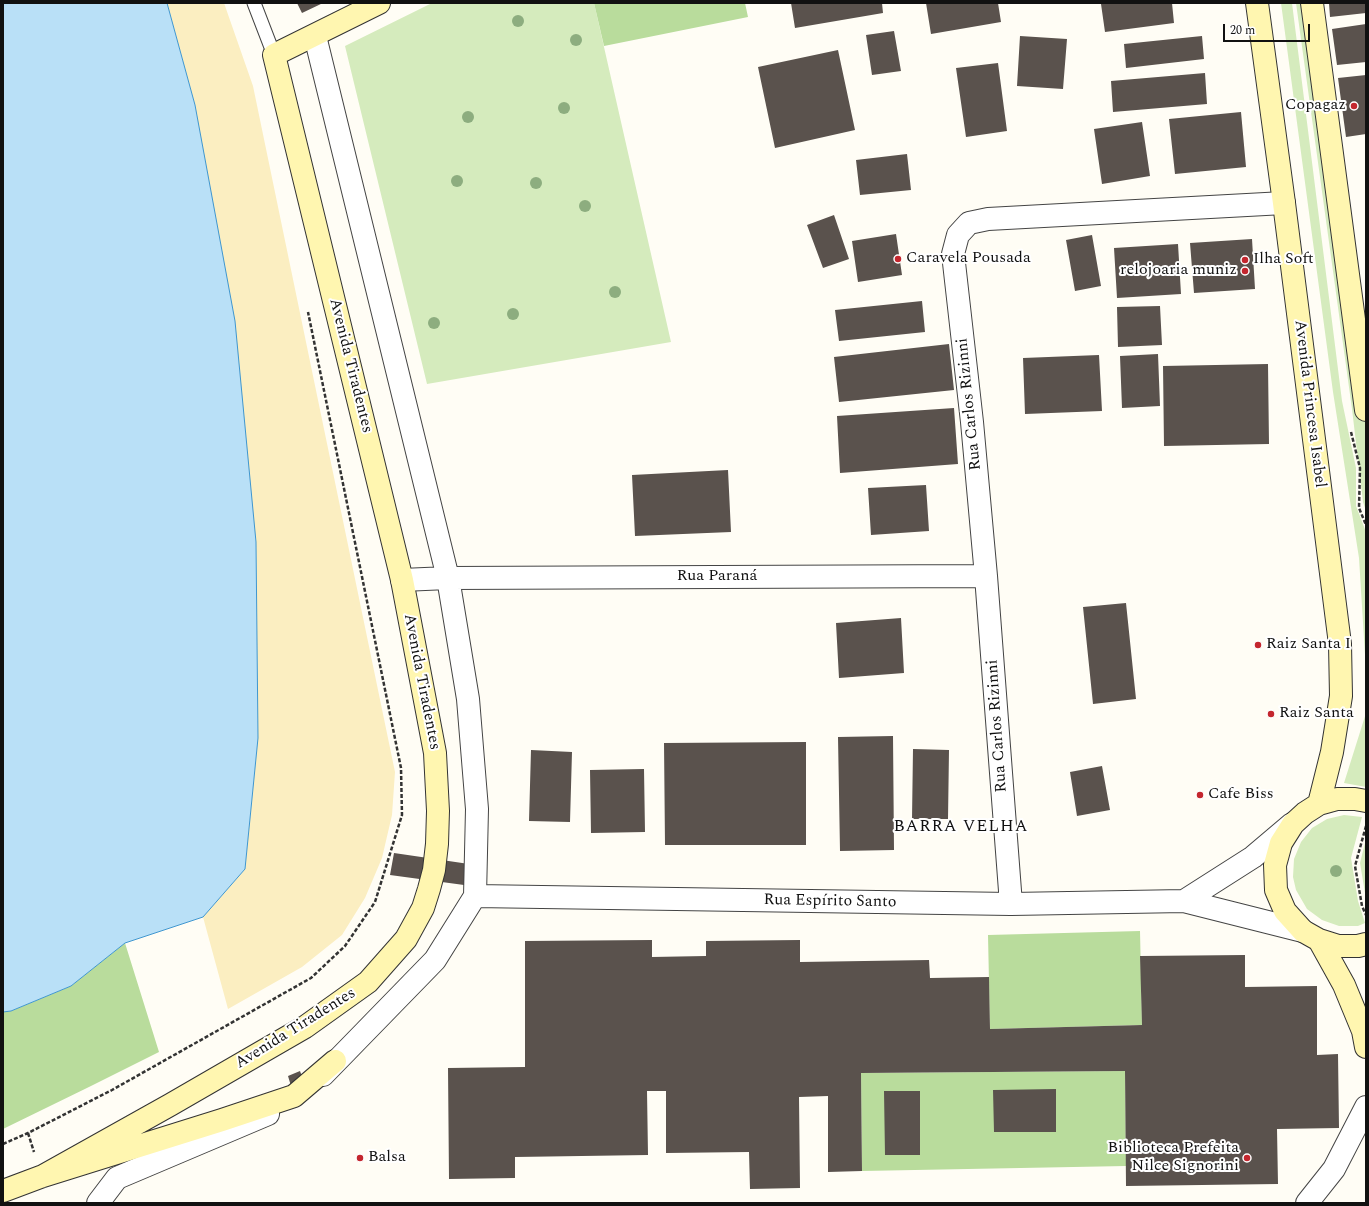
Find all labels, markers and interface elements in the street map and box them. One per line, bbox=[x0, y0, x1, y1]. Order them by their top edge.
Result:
scale bar bbox=[1225, 16, 1312, 42]
text: 20 m bbox=[1230, 21, 1255, 40]
place label: Copagaz bbox=[1285, 96, 1346, 116]
marker: Copagaz bbox=[1349, 101, 1359, 111]
place label: Caravela Pousada bbox=[906, 249, 1031, 269]
place label: Ilha Soft bbox=[1253, 250, 1314, 270]
marker: Caravela Pousada bbox=[893, 254, 903, 264]
marker: Ilha Soft bbox=[1240, 255, 1250, 265]
place label: relojoaria muniz bbox=[1120, 261, 1237, 281]
marker: relojoaria muniz bbox=[1240, 266, 1250, 276]
street label: Avenida Tiradentes bbox=[324, 297, 376, 435]
street label: Avenida Princesa Isabel bbox=[1289, 319, 1329, 489]
street label: Rua Carlos Rizinni bbox=[953, 337, 987, 471]
street label: Rua Paraná bbox=[677, 567, 757, 587]
street label: Avenida Tiradentes bbox=[398, 612, 444, 752]
place label: Raiz Santa I bbox=[1266, 635, 1351, 655]
marker: Raiz Santa I bbox=[1253, 640, 1263, 650]
street label: Rua Carlos Rizinni bbox=[984, 659, 1012, 793]
place label: Raiz Santa bbox=[1279, 704, 1354, 724]
marker: Raiz Santa bbox=[1266, 709, 1276, 719]
place label: Cafe Biss bbox=[1208, 785, 1274, 805]
marker: Cafe Biss bbox=[1195, 790, 1205, 800]
district label: BARRA VELHA bbox=[894, 818, 1028, 838]
street label: Rua Espírito Santo bbox=[763, 891, 897, 913]
street label: Avenida Tiradentes bbox=[232, 984, 360, 1074]
place label: Biblioteca Prefeita Nilce Signorini bbox=[1107, 1139, 1239, 1177]
place label: Balsa bbox=[368, 1148, 406, 1168]
marker: Balsa bbox=[355, 1153, 365, 1163]
marker: Biblioteca Prefeita Nilce Signorini bbox=[1242, 1153, 1252, 1163]

